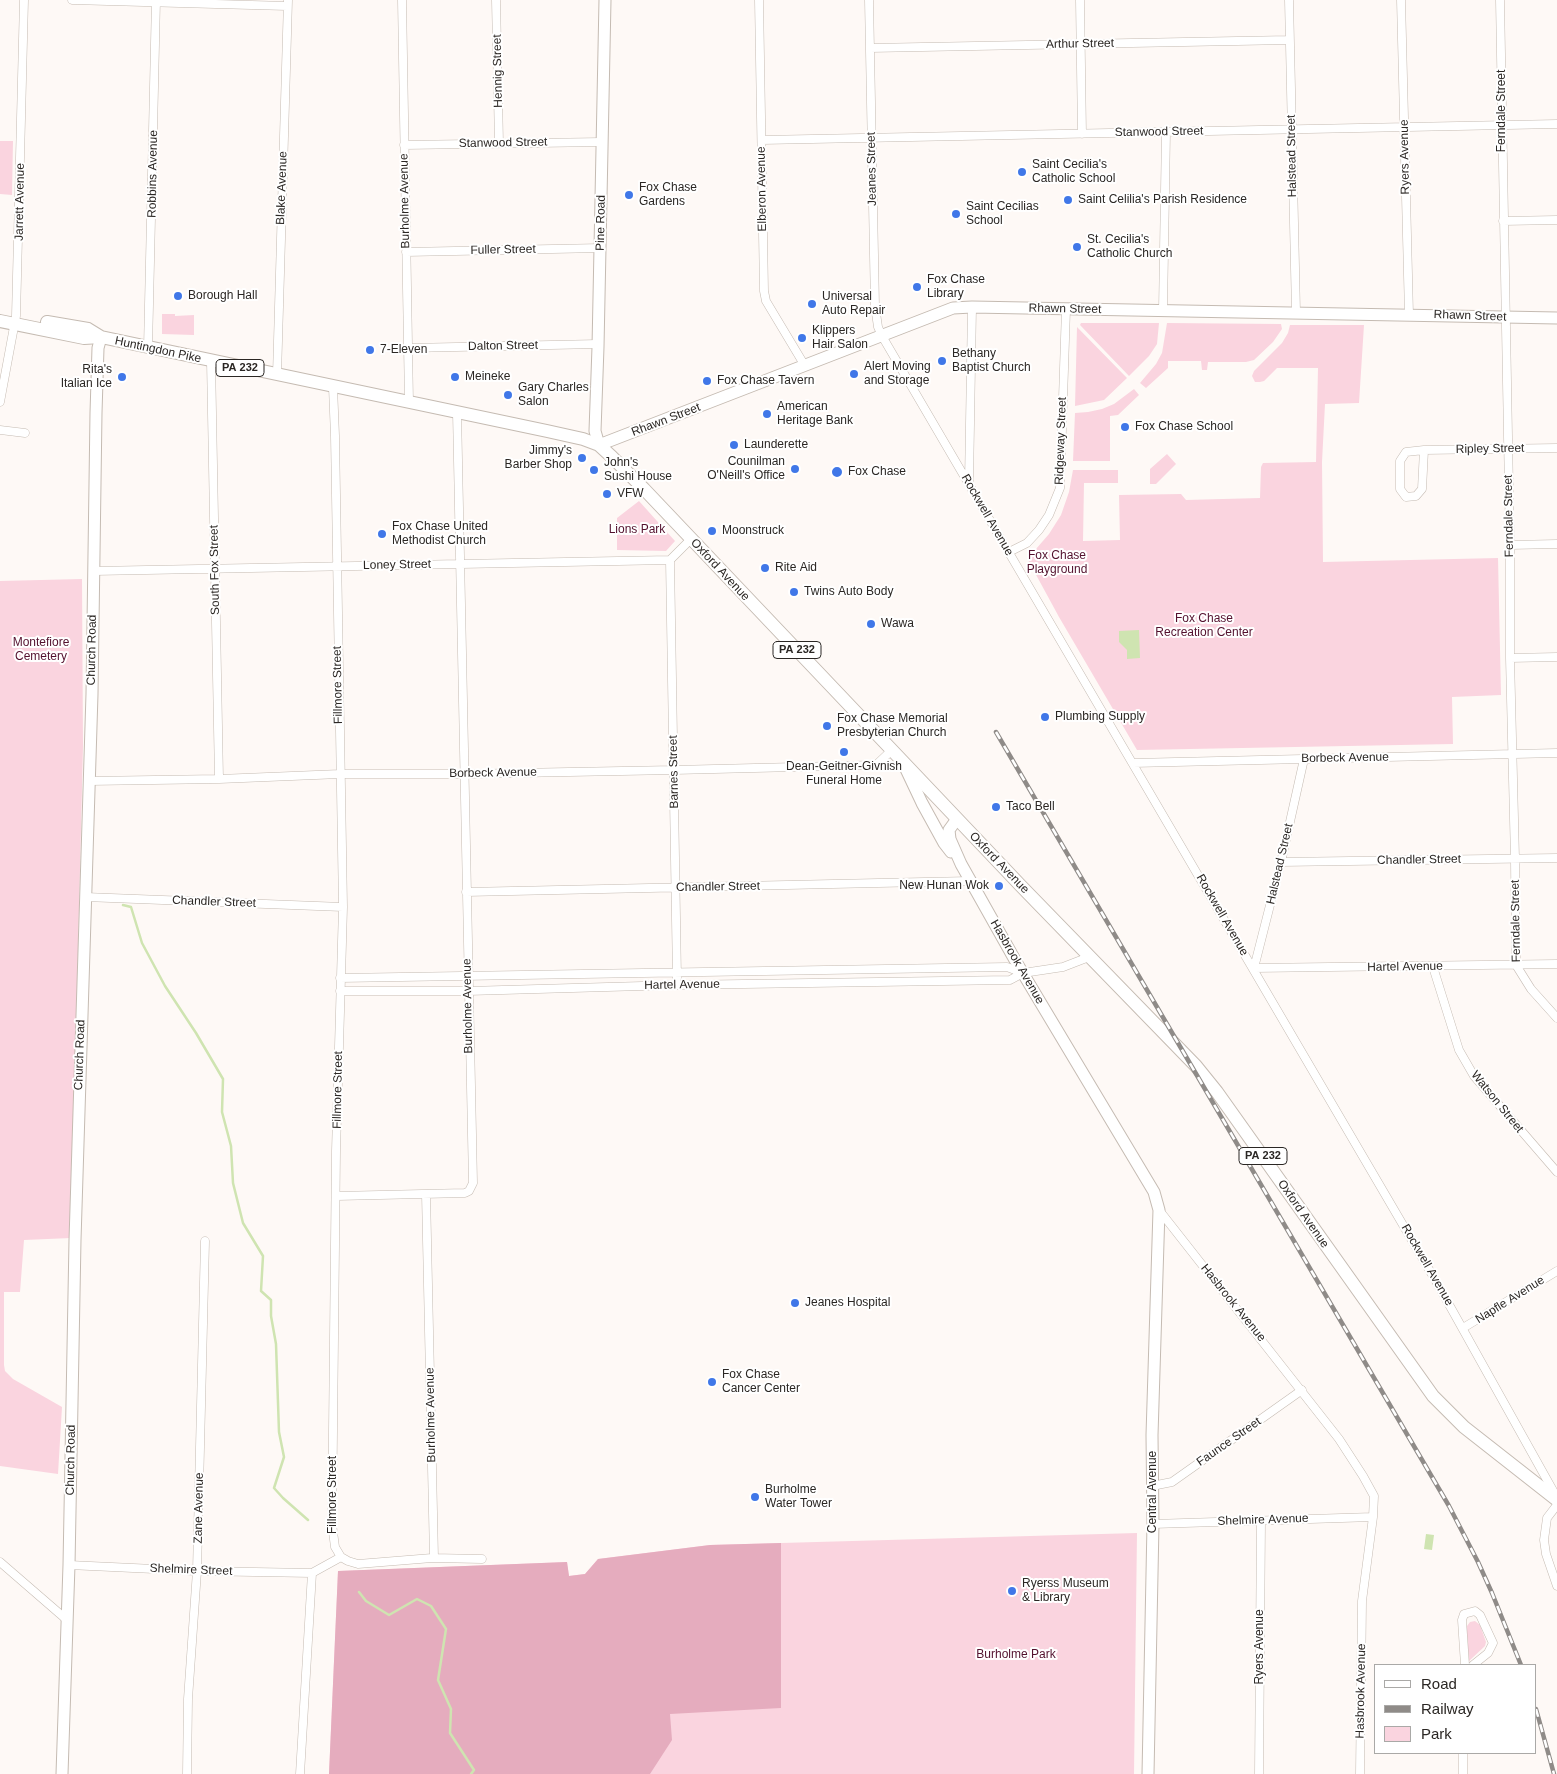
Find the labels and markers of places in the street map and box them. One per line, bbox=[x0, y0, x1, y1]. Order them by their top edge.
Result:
place label: Saint Cecilia's Catholic School bbox=[1032, 158, 1115, 186]
marker: Saint Cecilia's Catholic School bbox=[1016, 166, 1028, 178]
place label: Fox Chase Gardens bbox=[639, 181, 697, 209]
marker: Fox Chase Gardens bbox=[623, 189, 635, 201]
place label: Saint Celilia's Parish Residence bbox=[1078, 193, 1247, 207]
marker: Saint Celilia's Parish Residence bbox=[1062, 194, 1074, 206]
place label: Saint Cecilias School bbox=[966, 200, 1039, 228]
marker: Saint Cecilias School bbox=[950, 208, 962, 220]
place label: St. Cecilia's Catholic Church bbox=[1087, 233, 1172, 261]
marker: St. Cecilia's Catholic Church bbox=[1071, 241, 1083, 253]
place label: Fox Chase Library bbox=[927, 273, 985, 301]
marker: Fox Chase Library bbox=[911, 281, 923, 293]
place label: Borough Hall bbox=[188, 289, 257, 303]
marker: Borough Hall bbox=[172, 290, 184, 302]
place label: Universal Auto Repair bbox=[822, 290, 885, 318]
marker: Universal Auto Repair bbox=[806, 298, 818, 310]
place label: Klippers Hair Salon bbox=[812, 324, 868, 352]
marker: Klippers Hair Salon bbox=[796, 332, 808, 344]
place label: 7-Eleven bbox=[380, 343, 427, 357]
marker: 7-Eleven bbox=[364, 344, 376, 356]
place label: Bethany Baptist Church bbox=[952, 347, 1031, 375]
marker: Bethany Baptist Church bbox=[936, 355, 948, 367]
place label: Alert Moving and Storage bbox=[864, 360, 931, 388]
place label: Rita's Italian Ice bbox=[61, 363, 112, 391]
marker: Alert Moving and Storage bbox=[848, 368, 860, 380]
place label: Meineke bbox=[465, 370, 510, 384]
marker: Rita's Italian Ice bbox=[116, 371, 128, 383]
marker: Meineke bbox=[449, 371, 461, 383]
place label: Fox Chase Tavern bbox=[717, 374, 814, 388]
marker: Fox Chase Tavern bbox=[701, 375, 713, 387]
place label: Gary Charles Salon bbox=[518, 381, 589, 409]
marker: Gary Charles Salon bbox=[502, 389, 514, 401]
place label: American Heritage Bank bbox=[777, 400, 853, 428]
marker: American Heritage Bank bbox=[761, 408, 773, 420]
place label: Fox Chase School bbox=[1135, 420, 1233, 434]
marker: Fox Chase School bbox=[1119, 421, 1131, 433]
place label: Launderette bbox=[744, 438, 808, 452]
marker: Launderette bbox=[728, 439, 740, 451]
place label: Jimmy's Barber Shop bbox=[505, 444, 572, 472]
marker: Jimmy's Barber Shop bbox=[576, 452, 588, 464]
place label: Counilman O'Neill's Office bbox=[707, 455, 785, 483]
place label: John's Sushi House bbox=[604, 456, 672, 484]
marker: Counilman O'Neill's Office bbox=[789, 463, 801, 475]
marker: John's Sushi House bbox=[588, 464, 600, 476]
marker: Fox Chase bbox=[830, 465, 844, 479]
place label: Fox Chase bbox=[848, 465, 906, 479]
place label: VFW bbox=[617, 487, 644, 501]
marker: VFW bbox=[601, 488, 613, 500]
place label: Fox Chase United Methodist Church bbox=[392, 520, 488, 548]
place label: Moonstruck bbox=[722, 524, 784, 538]
marker: Moonstruck bbox=[706, 525, 718, 537]
marker: Fox Chase United Methodist Church bbox=[376, 528, 388, 540]
place label: Rite Aid bbox=[775, 561, 817, 575]
marker: Rite Aid bbox=[759, 562, 771, 574]
place label: Twins Auto Body bbox=[804, 585, 893, 599]
marker: Twins Auto Body bbox=[788, 586, 800, 598]
place label: Wawa bbox=[881, 617, 914, 631]
marker: Wawa bbox=[865, 618, 877, 630]
place label: Plumbing Supply bbox=[1055, 710, 1145, 724]
marker: Plumbing Supply bbox=[1039, 711, 1051, 723]
place label: Fox Chase Memorial Presbyterian Church bbox=[837, 712, 948, 740]
marker: Fox Chase Memorial Presbyterian Church bbox=[821, 720, 833, 732]
marker: Dean-Geitner-Givnish Funeral Home bbox=[838, 746, 850, 758]
place label: Dean-Geitner-Givnish Funeral Home bbox=[786, 760, 902, 788]
place label: Taco Bell bbox=[1006, 800, 1055, 814]
marker: Taco Bell bbox=[990, 801, 1002, 813]
place label: New Hunan Wok bbox=[899, 879, 989, 893]
marker: New Hunan Wok bbox=[993, 880, 1005, 892]
place label: Jeanes Hospital bbox=[805, 1296, 890, 1310]
marker: Jeanes Hospital bbox=[789, 1297, 801, 1309]
place label: Fox Chase Cancer Center bbox=[722, 1368, 800, 1396]
marker: Fox Chase Cancer Center bbox=[706, 1376, 718, 1388]
place label: Burholme Water Tower bbox=[765, 1483, 832, 1511]
marker: Burholme Water Tower bbox=[749, 1491, 761, 1503]
place label: Ryerss Museum & Library bbox=[1022, 1577, 1109, 1605]
marker: Ryerss Museum & Library bbox=[1006, 1585, 1018, 1597]

